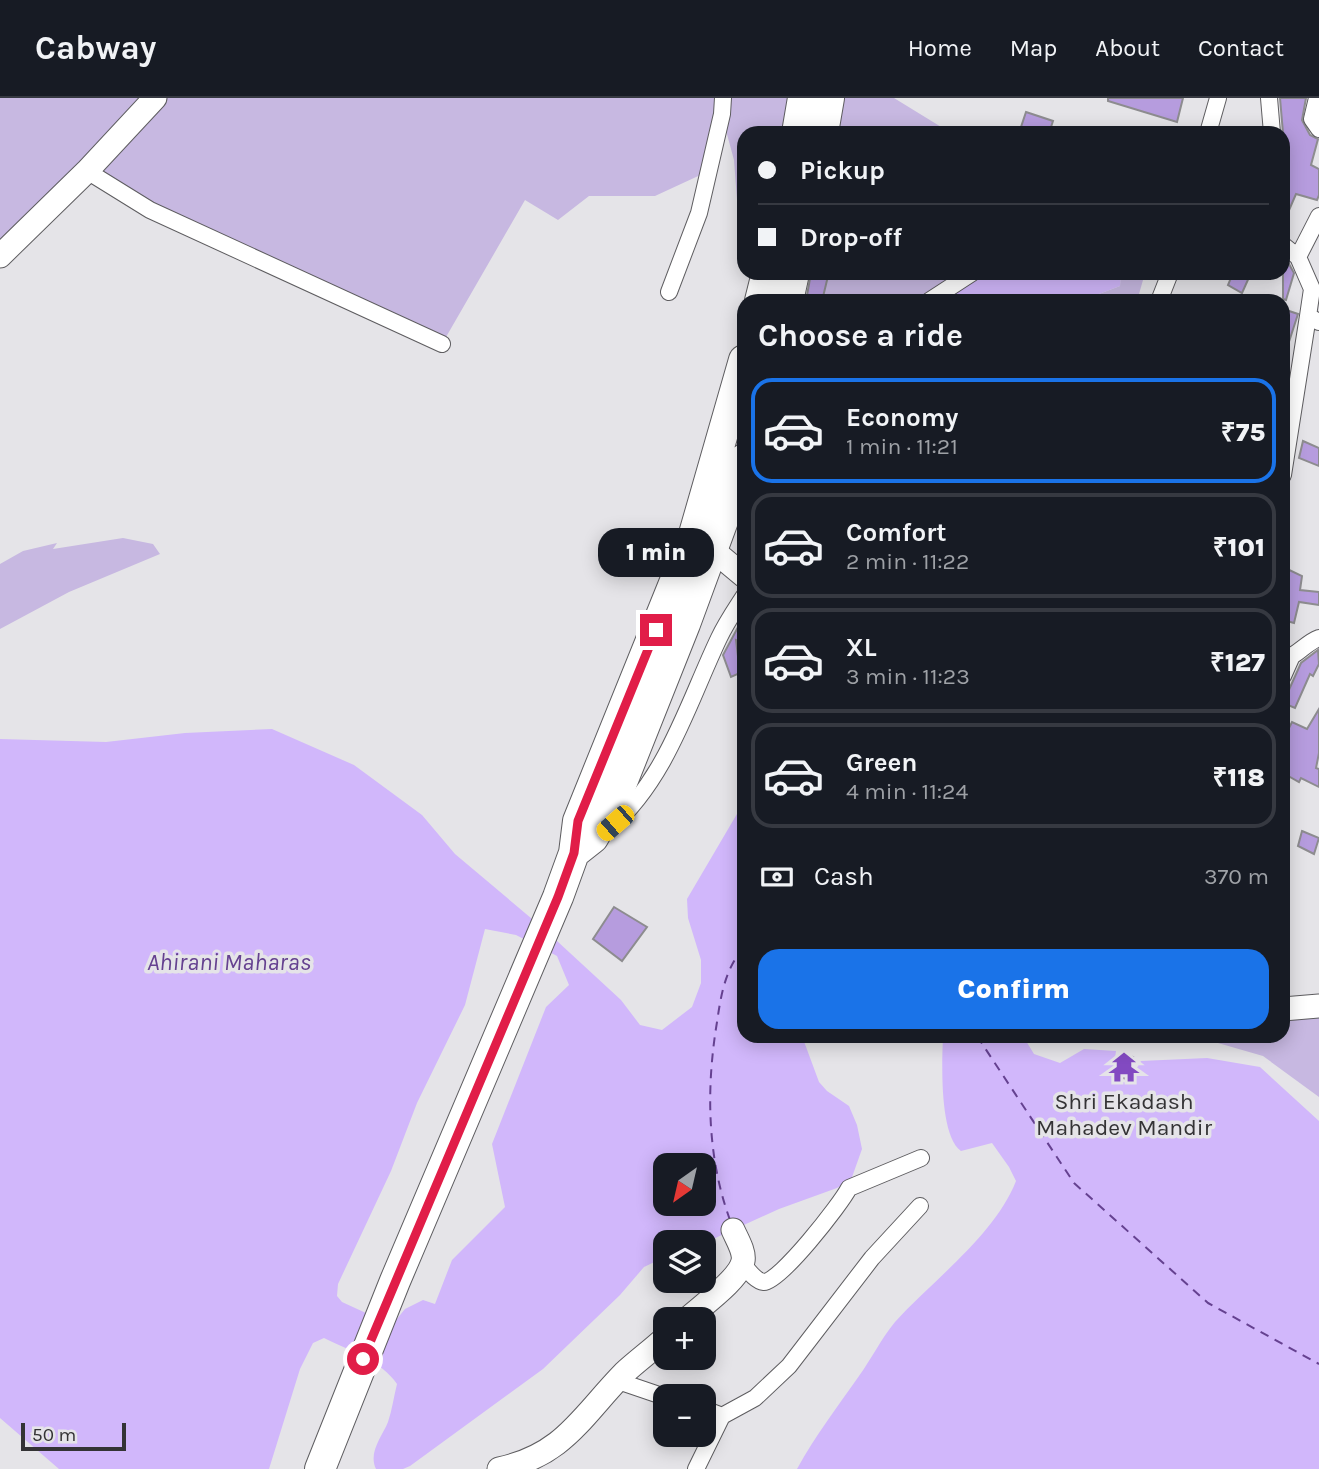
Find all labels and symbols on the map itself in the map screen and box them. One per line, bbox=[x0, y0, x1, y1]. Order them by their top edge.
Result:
callout: 1 min bbox=[598, 528, 714, 578]
route end bbox=[640, 614, 672, 646]
car bbox=[593, 801, 638, 845]
water label: Ahirani Maharas bbox=[147, 948, 311, 976]
temple icon: Shri Ekadash Mahadev Mandir bbox=[1107, 1050, 1141, 1084]
place label: Shri Ekadash Mahadev Mandir bbox=[1036, 1088, 1213, 1141]
north arrow bbox=[653, 1153, 716, 1216]
route start bbox=[347, 1343, 379, 1375]
scale bar bbox=[21, 1420, 126, 1452]

